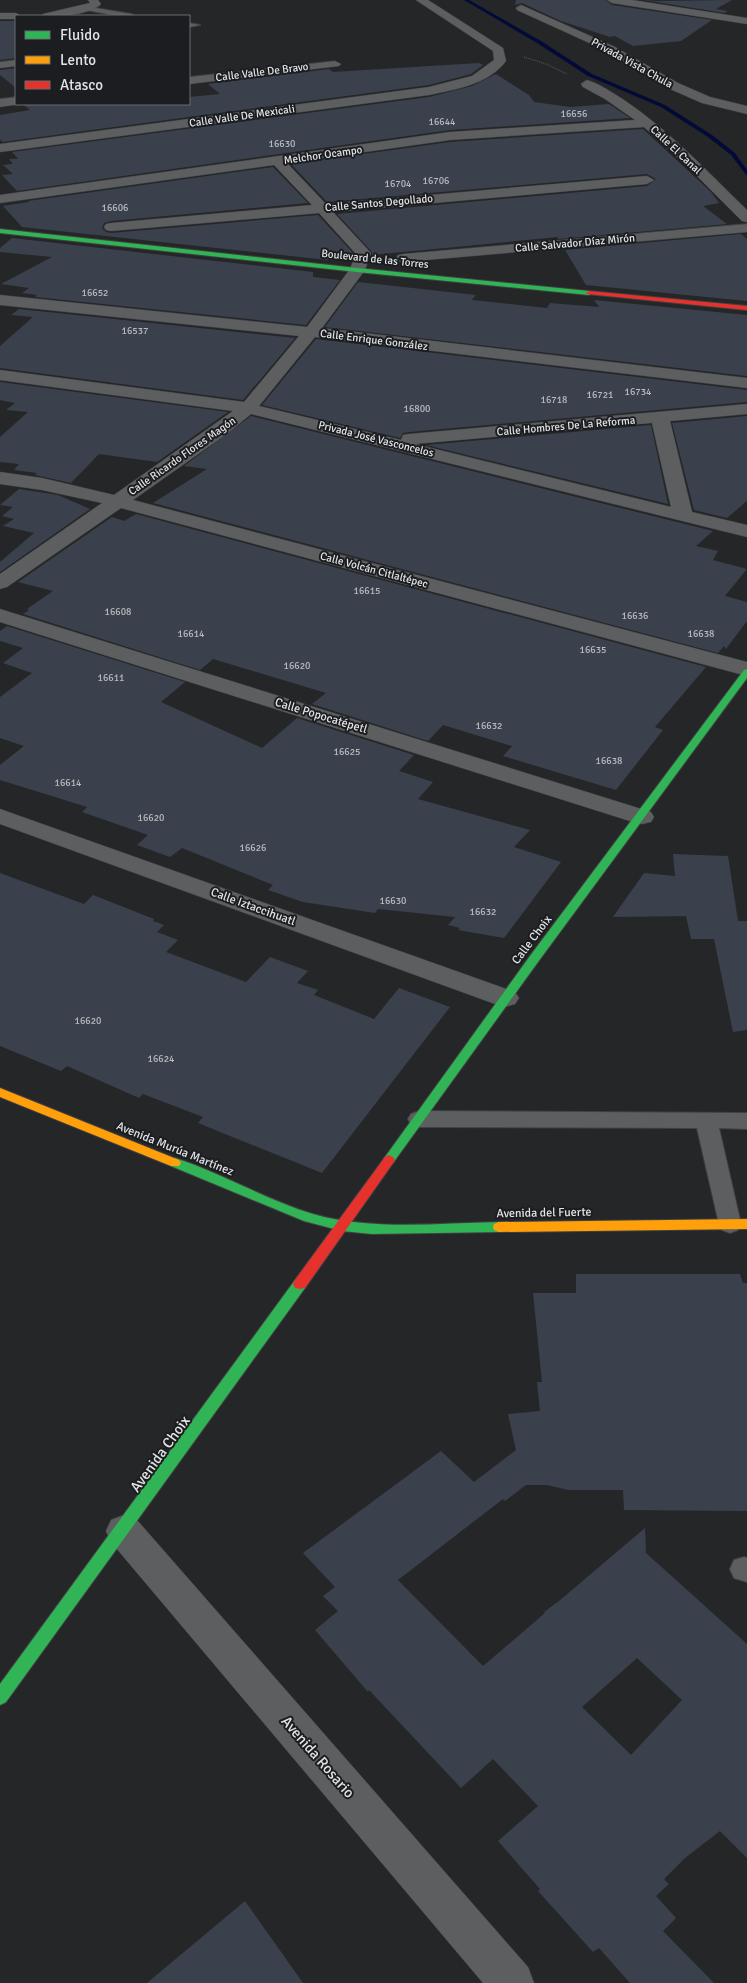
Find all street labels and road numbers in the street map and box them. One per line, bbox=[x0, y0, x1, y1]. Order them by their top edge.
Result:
street label: Privada Vista Chula bbox=[589, 35, 675, 91]
street label: Calle Valle De Bravo bbox=[215, 60, 309, 84]
street label: Calle Valle De Mexicali bbox=[188, 102, 296, 130]
street label: Calle El Canal bbox=[648, 123, 704, 177]
street label: Melchor Ocampo bbox=[283, 143, 363, 167]
street label: Calle Santos Degollado bbox=[324, 192, 434, 214]
street label: Calle Salvador Díaz Mirón bbox=[515, 231, 635, 255]
street label: Boulevard de las Torres bbox=[321, 247, 430, 271]
street label: Calle Enrique González bbox=[319, 327, 429, 353]
street label: Calle Hombres De La Reforma bbox=[496, 413, 636, 439]
street label: Calle Ricardo Flores Magón bbox=[126, 414, 238, 498]
street label: Privada José Vasconcelos bbox=[317, 418, 435, 460]
street label: Calle Volcán Citlaltépec bbox=[319, 549, 429, 591]
street label: Calle Popocatépetl bbox=[273, 695, 369, 737]
street label: Calle Iztaccihuatl bbox=[209, 885, 298, 929]
street label: Calle Choix bbox=[509, 912, 556, 967]
street label: Avenida Murúa Martínez bbox=[114, 1119, 236, 1179]
street label: Avenida del Fuerte bbox=[496, 1205, 592, 1221]
street label: Avenida Choix bbox=[126, 1412, 194, 1496]
street label: Avenida Rosario bbox=[278, 1712, 359, 1802]

